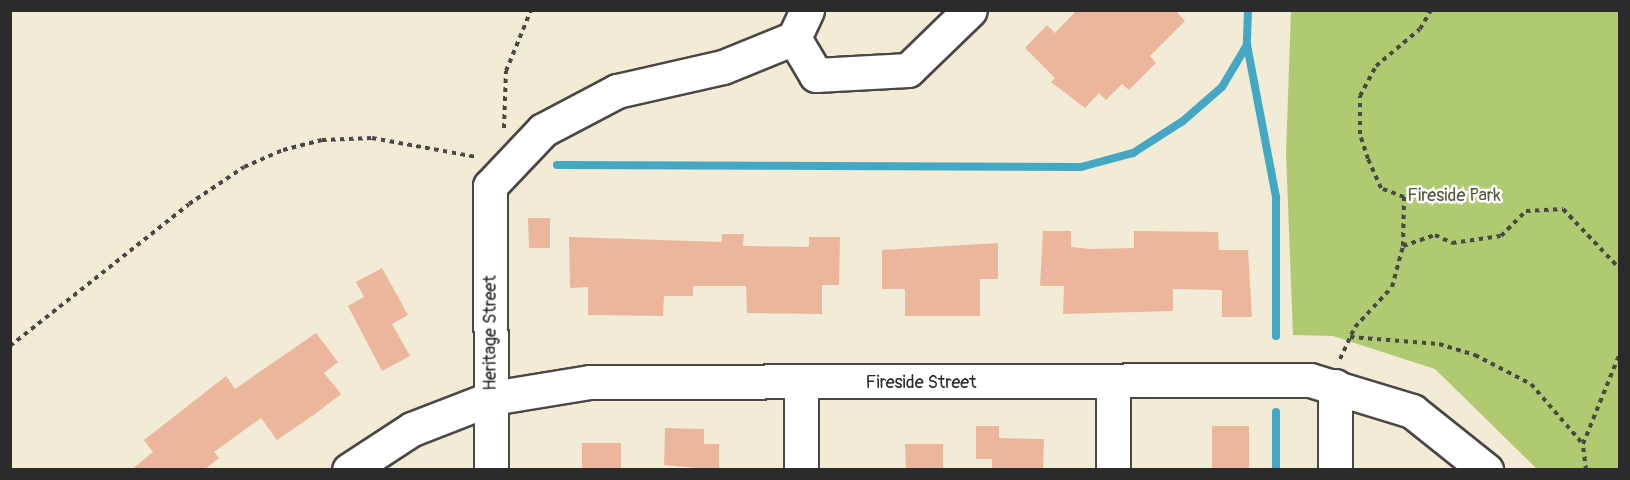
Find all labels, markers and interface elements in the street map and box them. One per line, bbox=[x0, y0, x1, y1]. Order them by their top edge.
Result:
park label: Fireside Park bbox=[1407, 185, 1501, 207]
street label: Heritage Street bbox=[480, 275, 502, 391]
street label: Fireside Street bbox=[866, 372, 976, 394]

